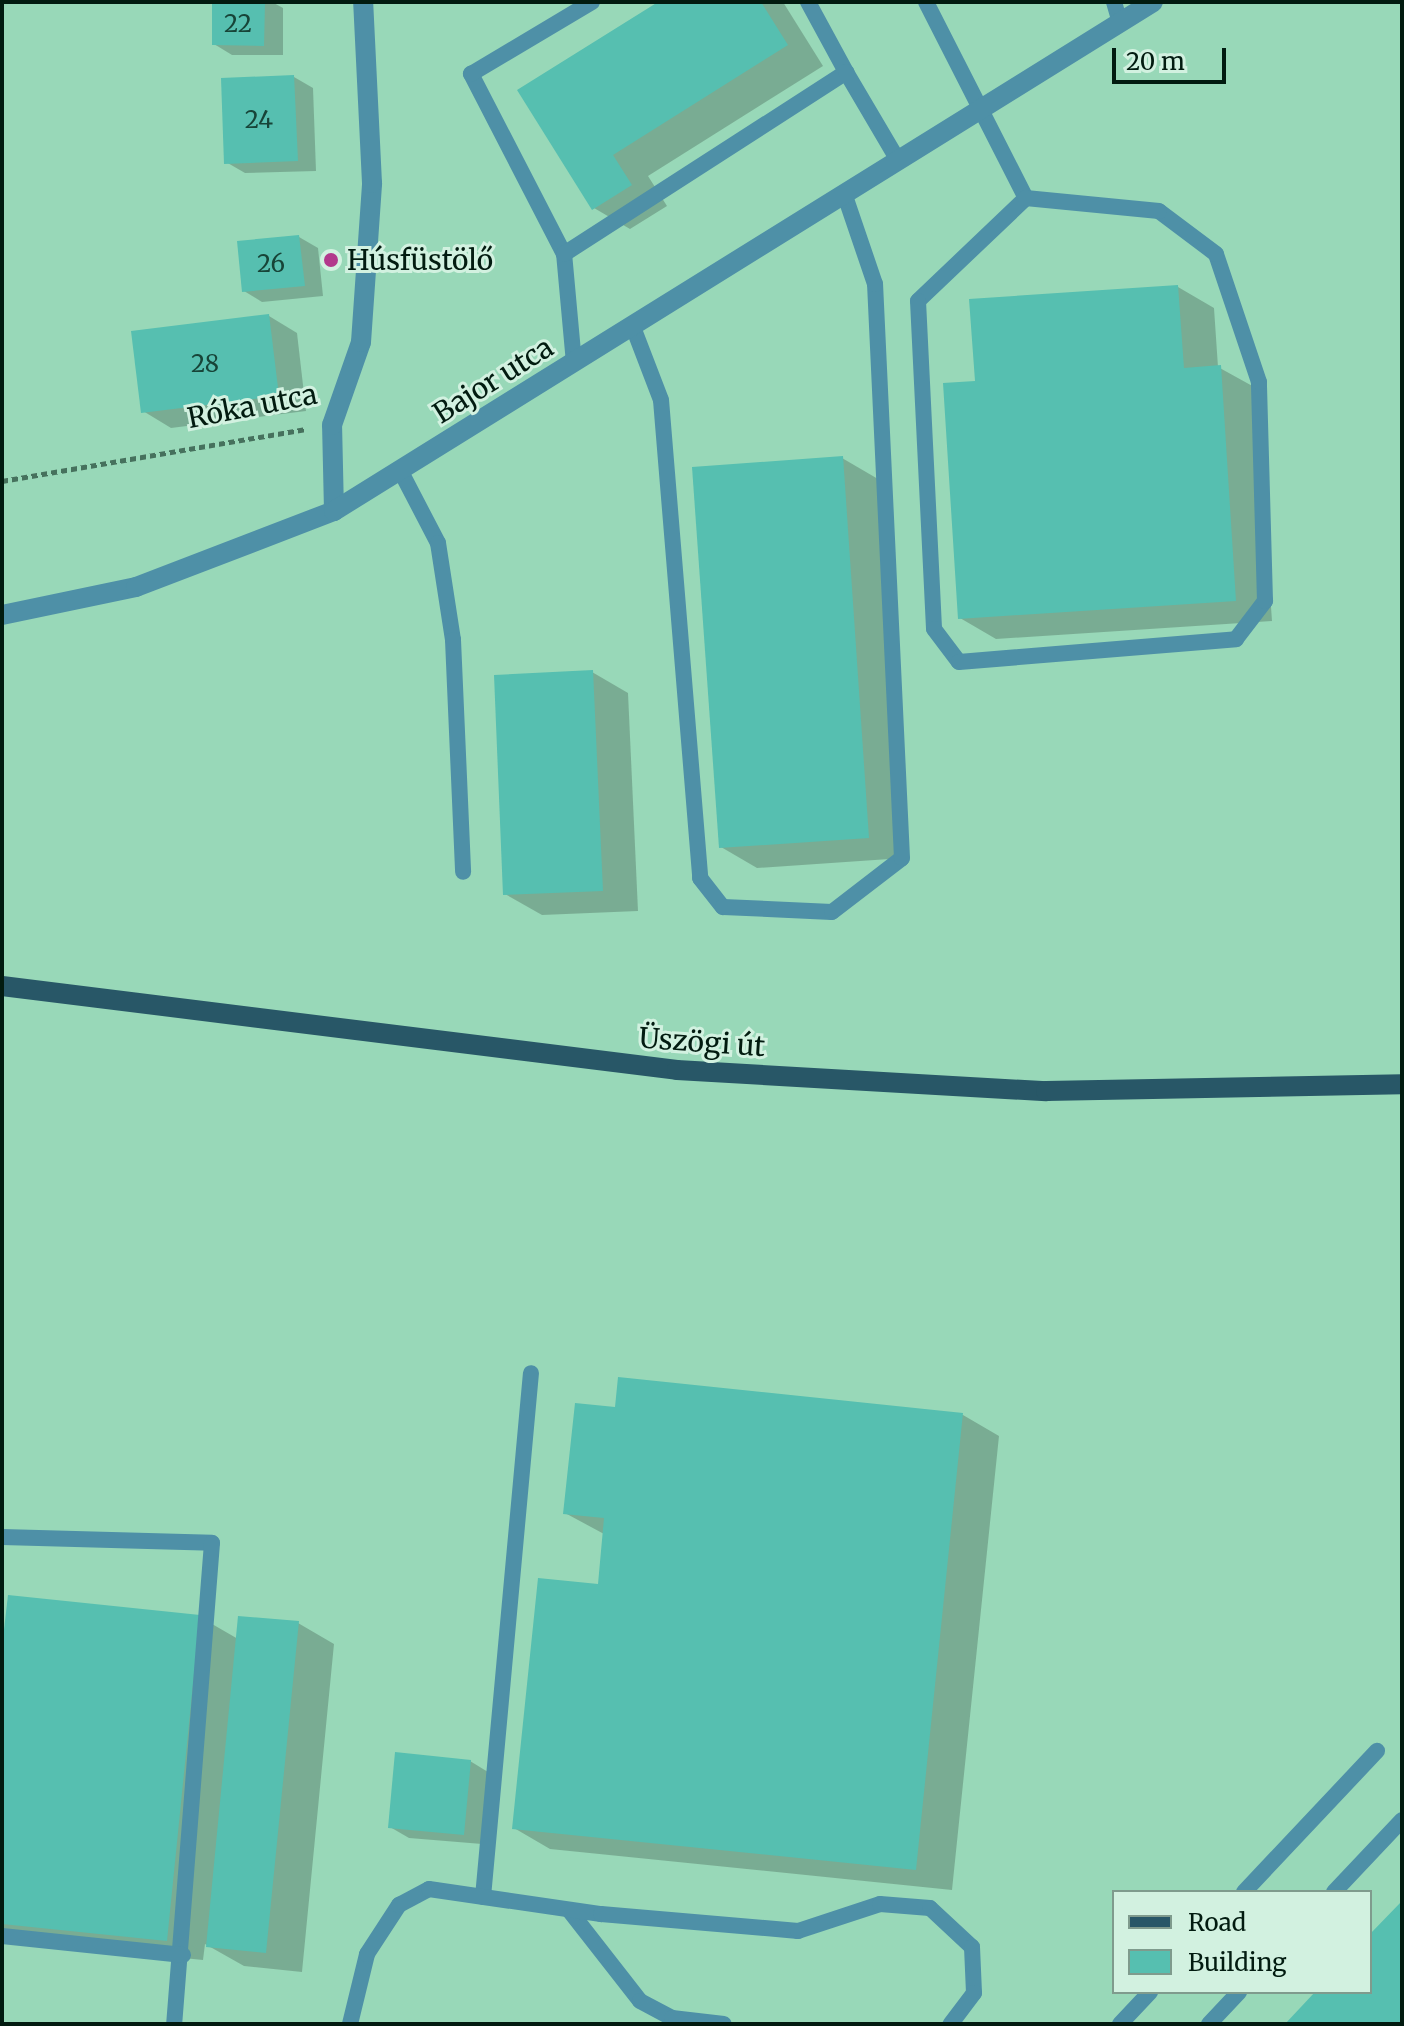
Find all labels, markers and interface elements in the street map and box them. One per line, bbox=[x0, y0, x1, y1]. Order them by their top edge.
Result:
house number: 22 bbox=[224, 10, 252, 38]
scale bar bbox=[1116, 32, 1230, 82]
text: 20 m bbox=[1126, 46, 1185, 77]
house number: 24 bbox=[245, 106, 273, 134]
place label: Húsfüstölő bbox=[347, 243, 493, 277]
house number: 26 bbox=[257, 250, 285, 278]
marker: Húsfüstölő bbox=[322, 251, 340, 269]
street label: Bajor utca bbox=[427, 330, 559, 430]
house number: 28 bbox=[191, 350, 219, 378]
street label: Róka utca bbox=[184, 377, 320, 435]
street label: Üszögi út bbox=[638, 1021, 766, 1063]
legend bbox=[1112, 1890, 1372, 1994]
text: Road bbox=[1188, 1907, 1246, 1938]
text: Building bbox=[1188, 1947, 1287, 1978]

